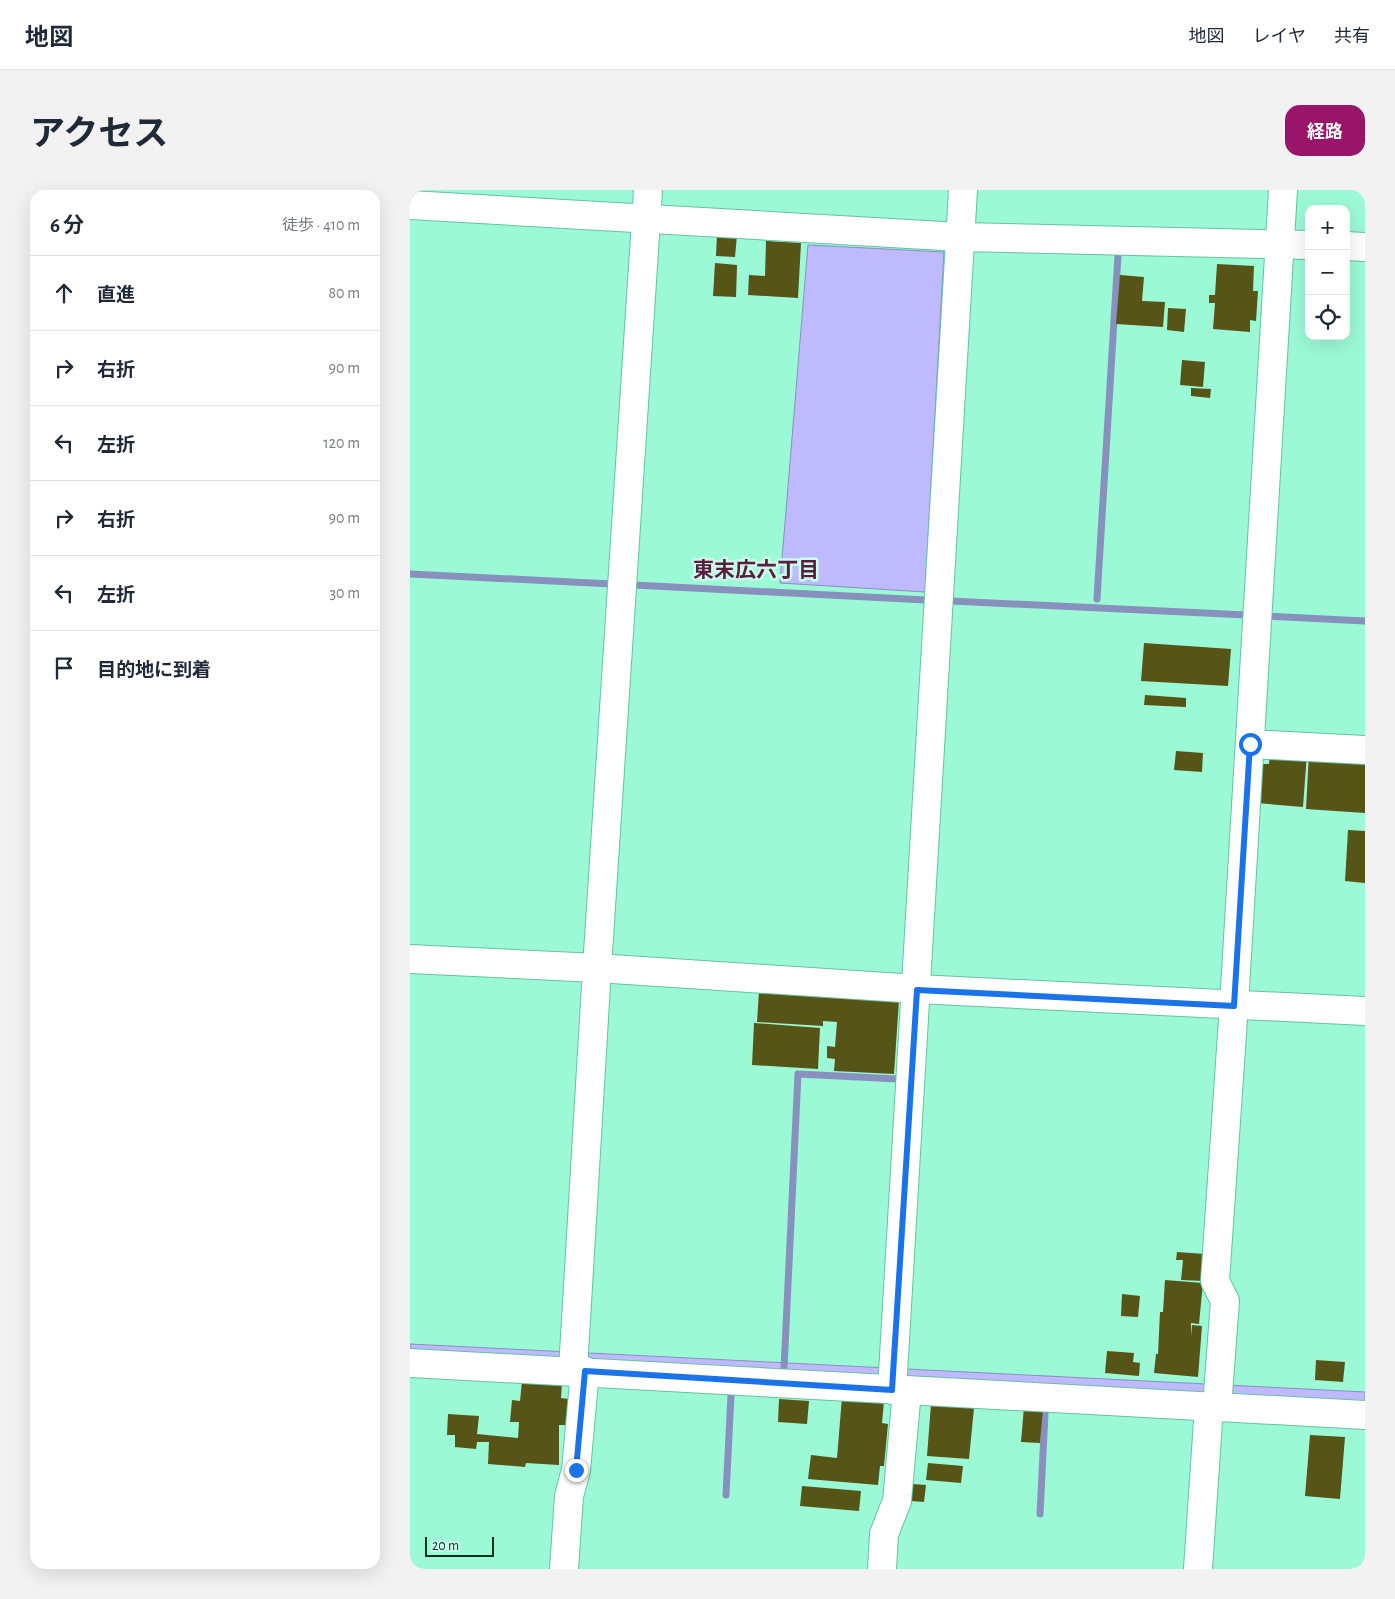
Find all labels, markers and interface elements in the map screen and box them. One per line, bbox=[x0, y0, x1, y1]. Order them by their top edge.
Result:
text: 地図 bbox=[25, 26, 73, 50]
text: 地図 bbox=[1189, 28, 1225, 46]
text: レイヤ bbox=[1253, 28, 1306, 46]
text: 共有 bbox=[1334, 28, 1370, 46]
button: 経路 bbox=[1285, 105, 1365, 156]
text: アクセス bbox=[30, 117, 168, 152]
map controls bbox=[1305, 205, 1350, 340]
button: + bbox=[1305, 205, 1350, 250]
text: 6 分 bbox=[50, 215, 84, 236]
text: 徒歩 · 410 m bbox=[282, 217, 360, 233]
button: − bbox=[1305, 250, 1350, 295]
icon: ahead bbox=[50, 279, 78, 307]
text: 80 m bbox=[329, 285, 360, 301]
text: 直進 bbox=[97, 286, 135, 305]
button: locate bbox=[1305, 295, 1350, 340]
icon: right bbox=[50, 354, 78, 382]
text: 90 m bbox=[329, 360, 360, 376]
text: 右折 bbox=[97, 361, 135, 380]
icon: left bbox=[50, 429, 78, 457]
text: 120 m bbox=[323, 435, 360, 451]
text: 左折 bbox=[97, 436, 135, 455]
icon: right bbox=[50, 504, 78, 532]
text: 90 m bbox=[329, 510, 360, 526]
text: 右折 bbox=[97, 511, 135, 530]
district label: 東末広六丁目 bbox=[693, 559, 819, 581]
icon: left bbox=[50, 579, 78, 607]
text: 30 m bbox=[330, 585, 360, 601]
text: 左折 bbox=[97, 586, 135, 605]
icon: arrive bbox=[50, 654, 78, 682]
text: 目的地に到着 bbox=[97, 661, 211, 680]
route start bbox=[1239, 733, 1262, 756]
route end bbox=[565, 1459, 588, 1482]
scale bar bbox=[425, 1534, 494, 1557]
text: 20 m bbox=[432, 1539, 459, 1553]

